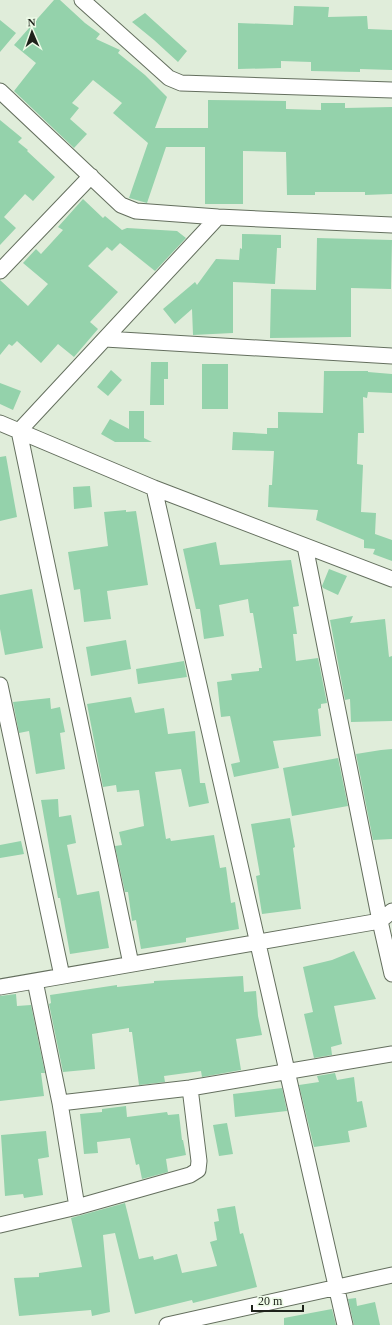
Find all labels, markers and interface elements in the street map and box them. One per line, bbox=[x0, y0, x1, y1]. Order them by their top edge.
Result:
north arrow bbox=[12, 12, 52, 52]
text: N bbox=[27, 16, 36, 28]
scale bar bbox=[252, 1287, 303, 1313]
text: 20 m bbox=[258, 1294, 283, 1308]

